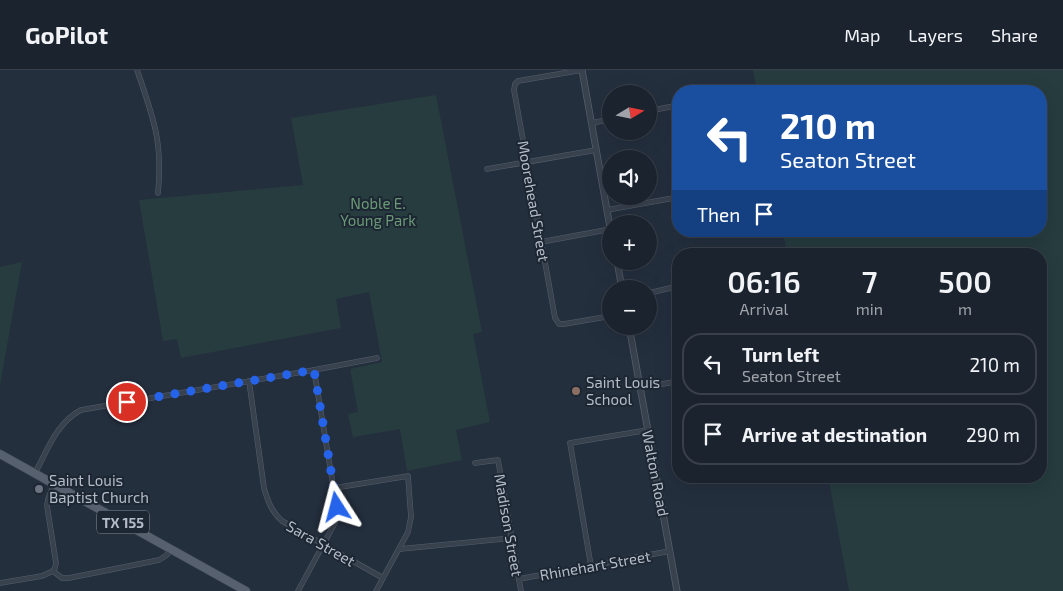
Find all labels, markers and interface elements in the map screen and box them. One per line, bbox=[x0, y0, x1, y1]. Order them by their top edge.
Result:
text: GoPilot bbox=[25, 20, 108, 49]
text: Map bbox=[844, 24, 880, 46]
text: Layers bbox=[908, 24, 963, 46]
text: Share bbox=[991, 24, 1038, 46]
north arrow bbox=[602, 85, 658, 140]
map controls bbox=[602, 85, 657, 335]
text: 210 m bbox=[780, 104, 876, 146]
icon: left bbox=[697, 105, 762, 170]
street label: Moorehead Street bbox=[514, 139, 554, 263]
text: Seaton Street bbox=[780, 146, 916, 172]
button: sound bbox=[602, 150, 657, 205]
park label: Noble E. Young Park bbox=[340, 194, 416, 229]
icon: arrive bbox=[750, 200, 778, 228]
text: Then bbox=[697, 203, 740, 226]
button: + bbox=[602, 215, 657, 270]
text: 06:16 bbox=[727, 263, 801, 299]
text: 7 bbox=[862, 263, 877, 299]
text: 500 bbox=[938, 263, 992, 299]
button: − bbox=[602, 280, 657, 335]
text: Arrival bbox=[740, 299, 788, 318]
text: min bbox=[856, 299, 883, 318]
text: m bbox=[958, 299, 972, 318]
text: Turn left bbox=[742, 343, 819, 366]
icon: left bbox=[699, 350, 727, 378]
text: 210 m bbox=[969, 353, 1020, 376]
text: Seaton Street bbox=[742, 366, 841, 385]
place label: Saint Louis School bbox=[586, 373, 660, 408]
pin bbox=[106, 381, 148, 423]
marker: Saint Louis School bbox=[570, 385, 582, 397]
icon: arrive bbox=[113, 388, 141, 416]
icon: arrive bbox=[699, 420, 727, 448]
text: Arrive at destination bbox=[742, 423, 927, 446]
text: 290 m bbox=[966, 423, 1020, 446]
street label: Walton Road bbox=[639, 428, 673, 518]
place label: Saint Louis Baptist Church bbox=[49, 471, 149, 506]
street label: Madison Street bbox=[491, 472, 527, 578]
position arrow bbox=[310, 480, 362, 532]
marker: Saint Louis Baptist Church bbox=[33, 483, 45, 495]
road number: TX 155 bbox=[97, 511, 149, 534]
street label: Sara Street bbox=[284, 516, 359, 570]
street label: Rhinehart Street bbox=[538, 546, 652, 584]

